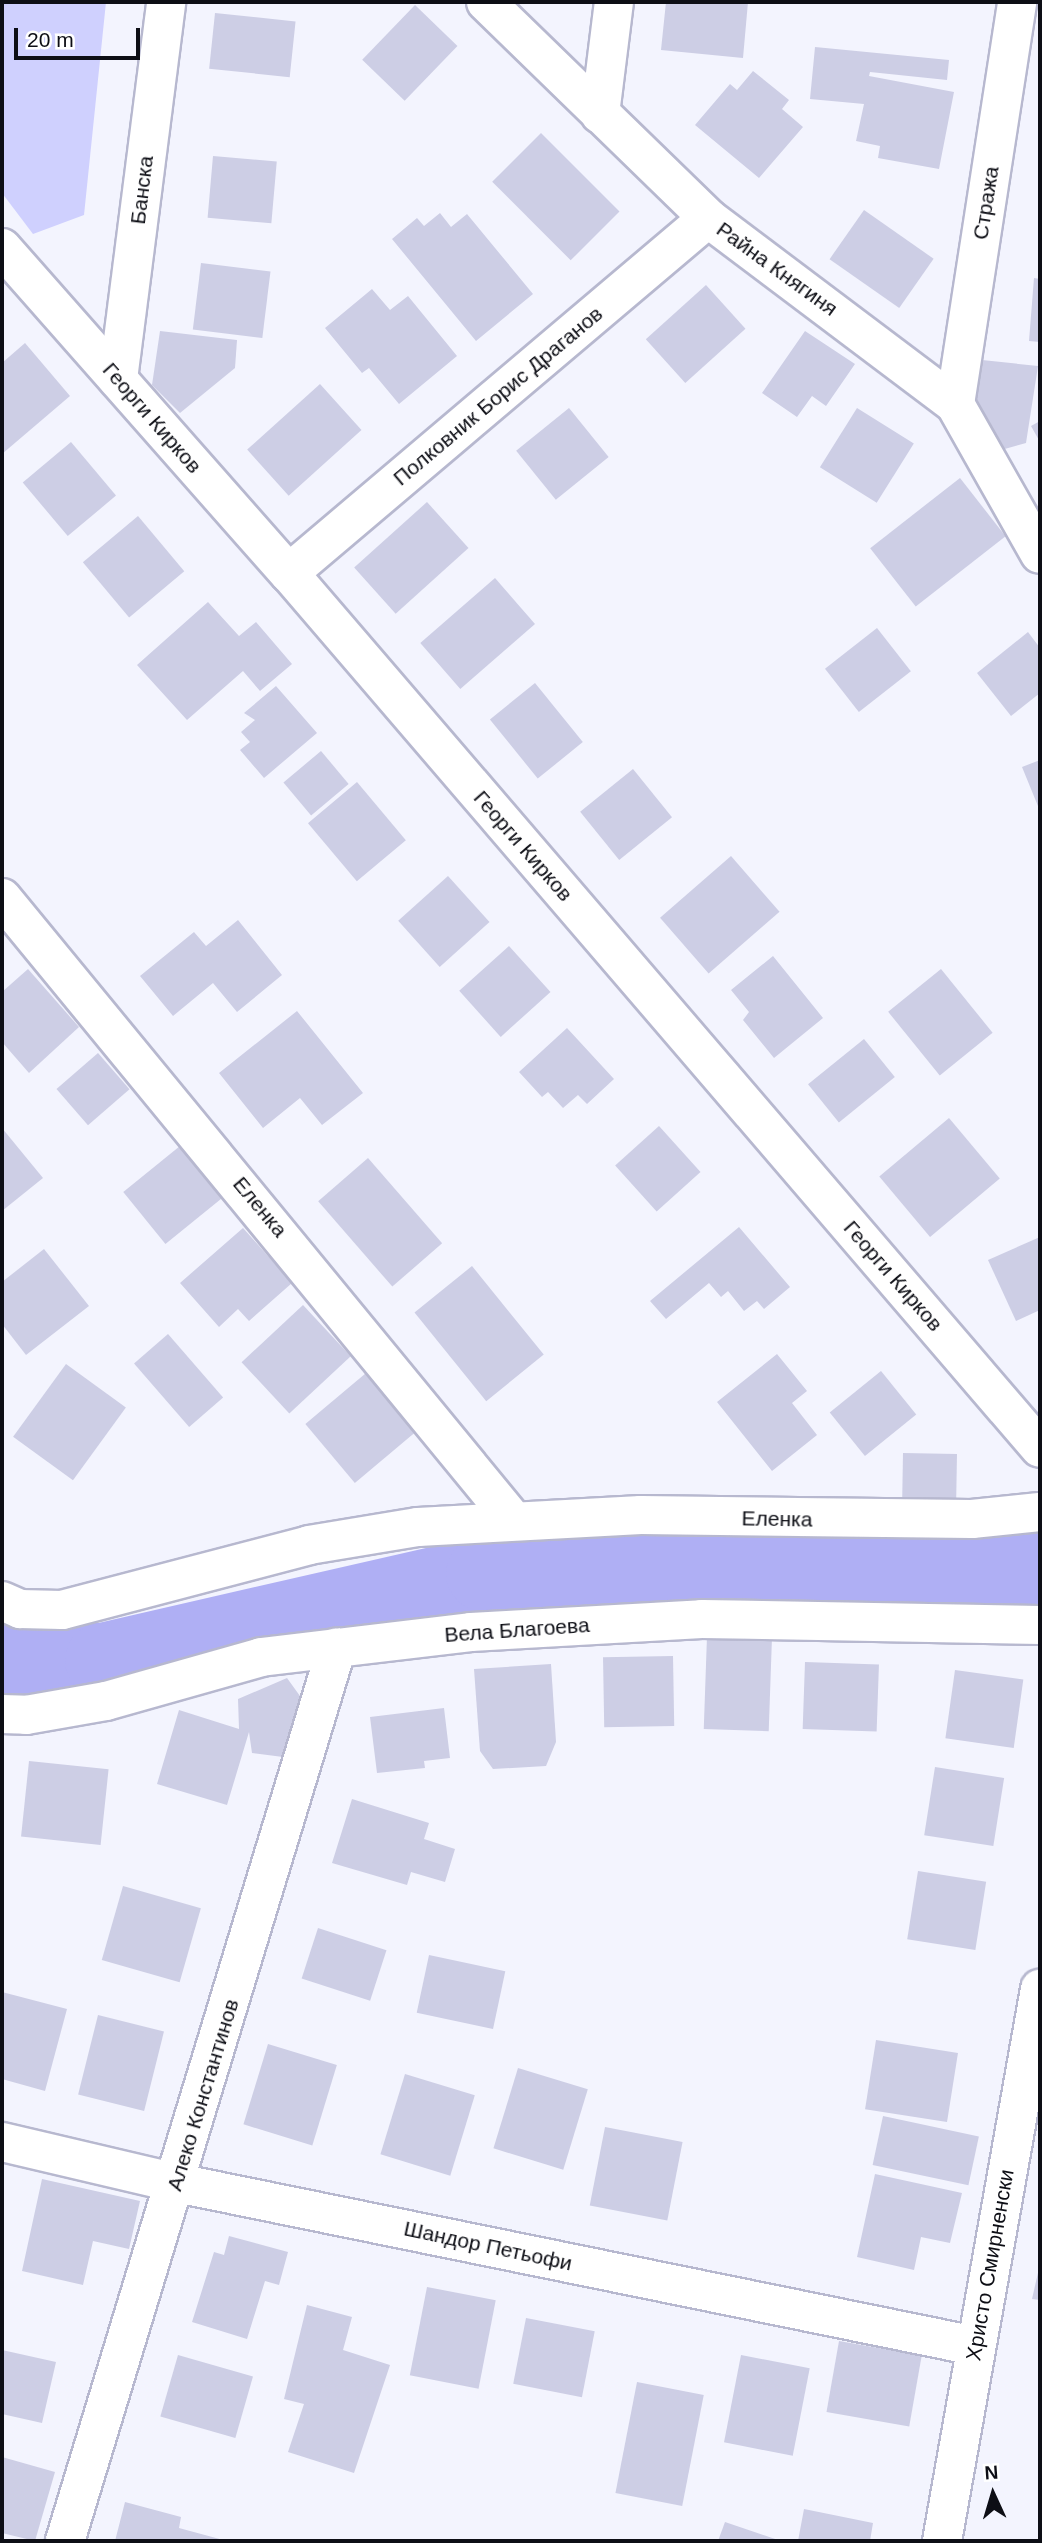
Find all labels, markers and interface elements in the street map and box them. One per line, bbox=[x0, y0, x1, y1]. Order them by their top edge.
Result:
scale bar bbox=[18, 14, 144, 58]
text: 20 m bbox=[27, 28, 74, 51]
street label: Банска bbox=[125, 154, 159, 226]
street label: Стража bbox=[968, 165, 1004, 241]
street label: Райна Княгиня bbox=[712, 217, 842, 321]
street label: Полковник Борис Драганов bbox=[388, 301, 608, 491]
street label: Георги Кирков bbox=[97, 358, 207, 478]
street label: Георги Кирков bbox=[468, 786, 578, 906]
street label: Еленка bbox=[228, 1172, 292, 1242]
street label: Георги Кирков bbox=[838, 1216, 948, 1336]
street label: Еленка bbox=[741, 1506, 813, 1532]
street label: Вела Благоева bbox=[444, 1612, 590, 1648]
street label: Алеко Константинов bbox=[162, 1996, 244, 2194]
street label: Христо Смирненски bbox=[961, 2167, 1019, 2363]
street label: Шандор Петьофи bbox=[402, 2216, 574, 2276]
north arrow bbox=[958, 2459, 1028, 2529]
text: N bbox=[984, 2462, 999, 2484]

